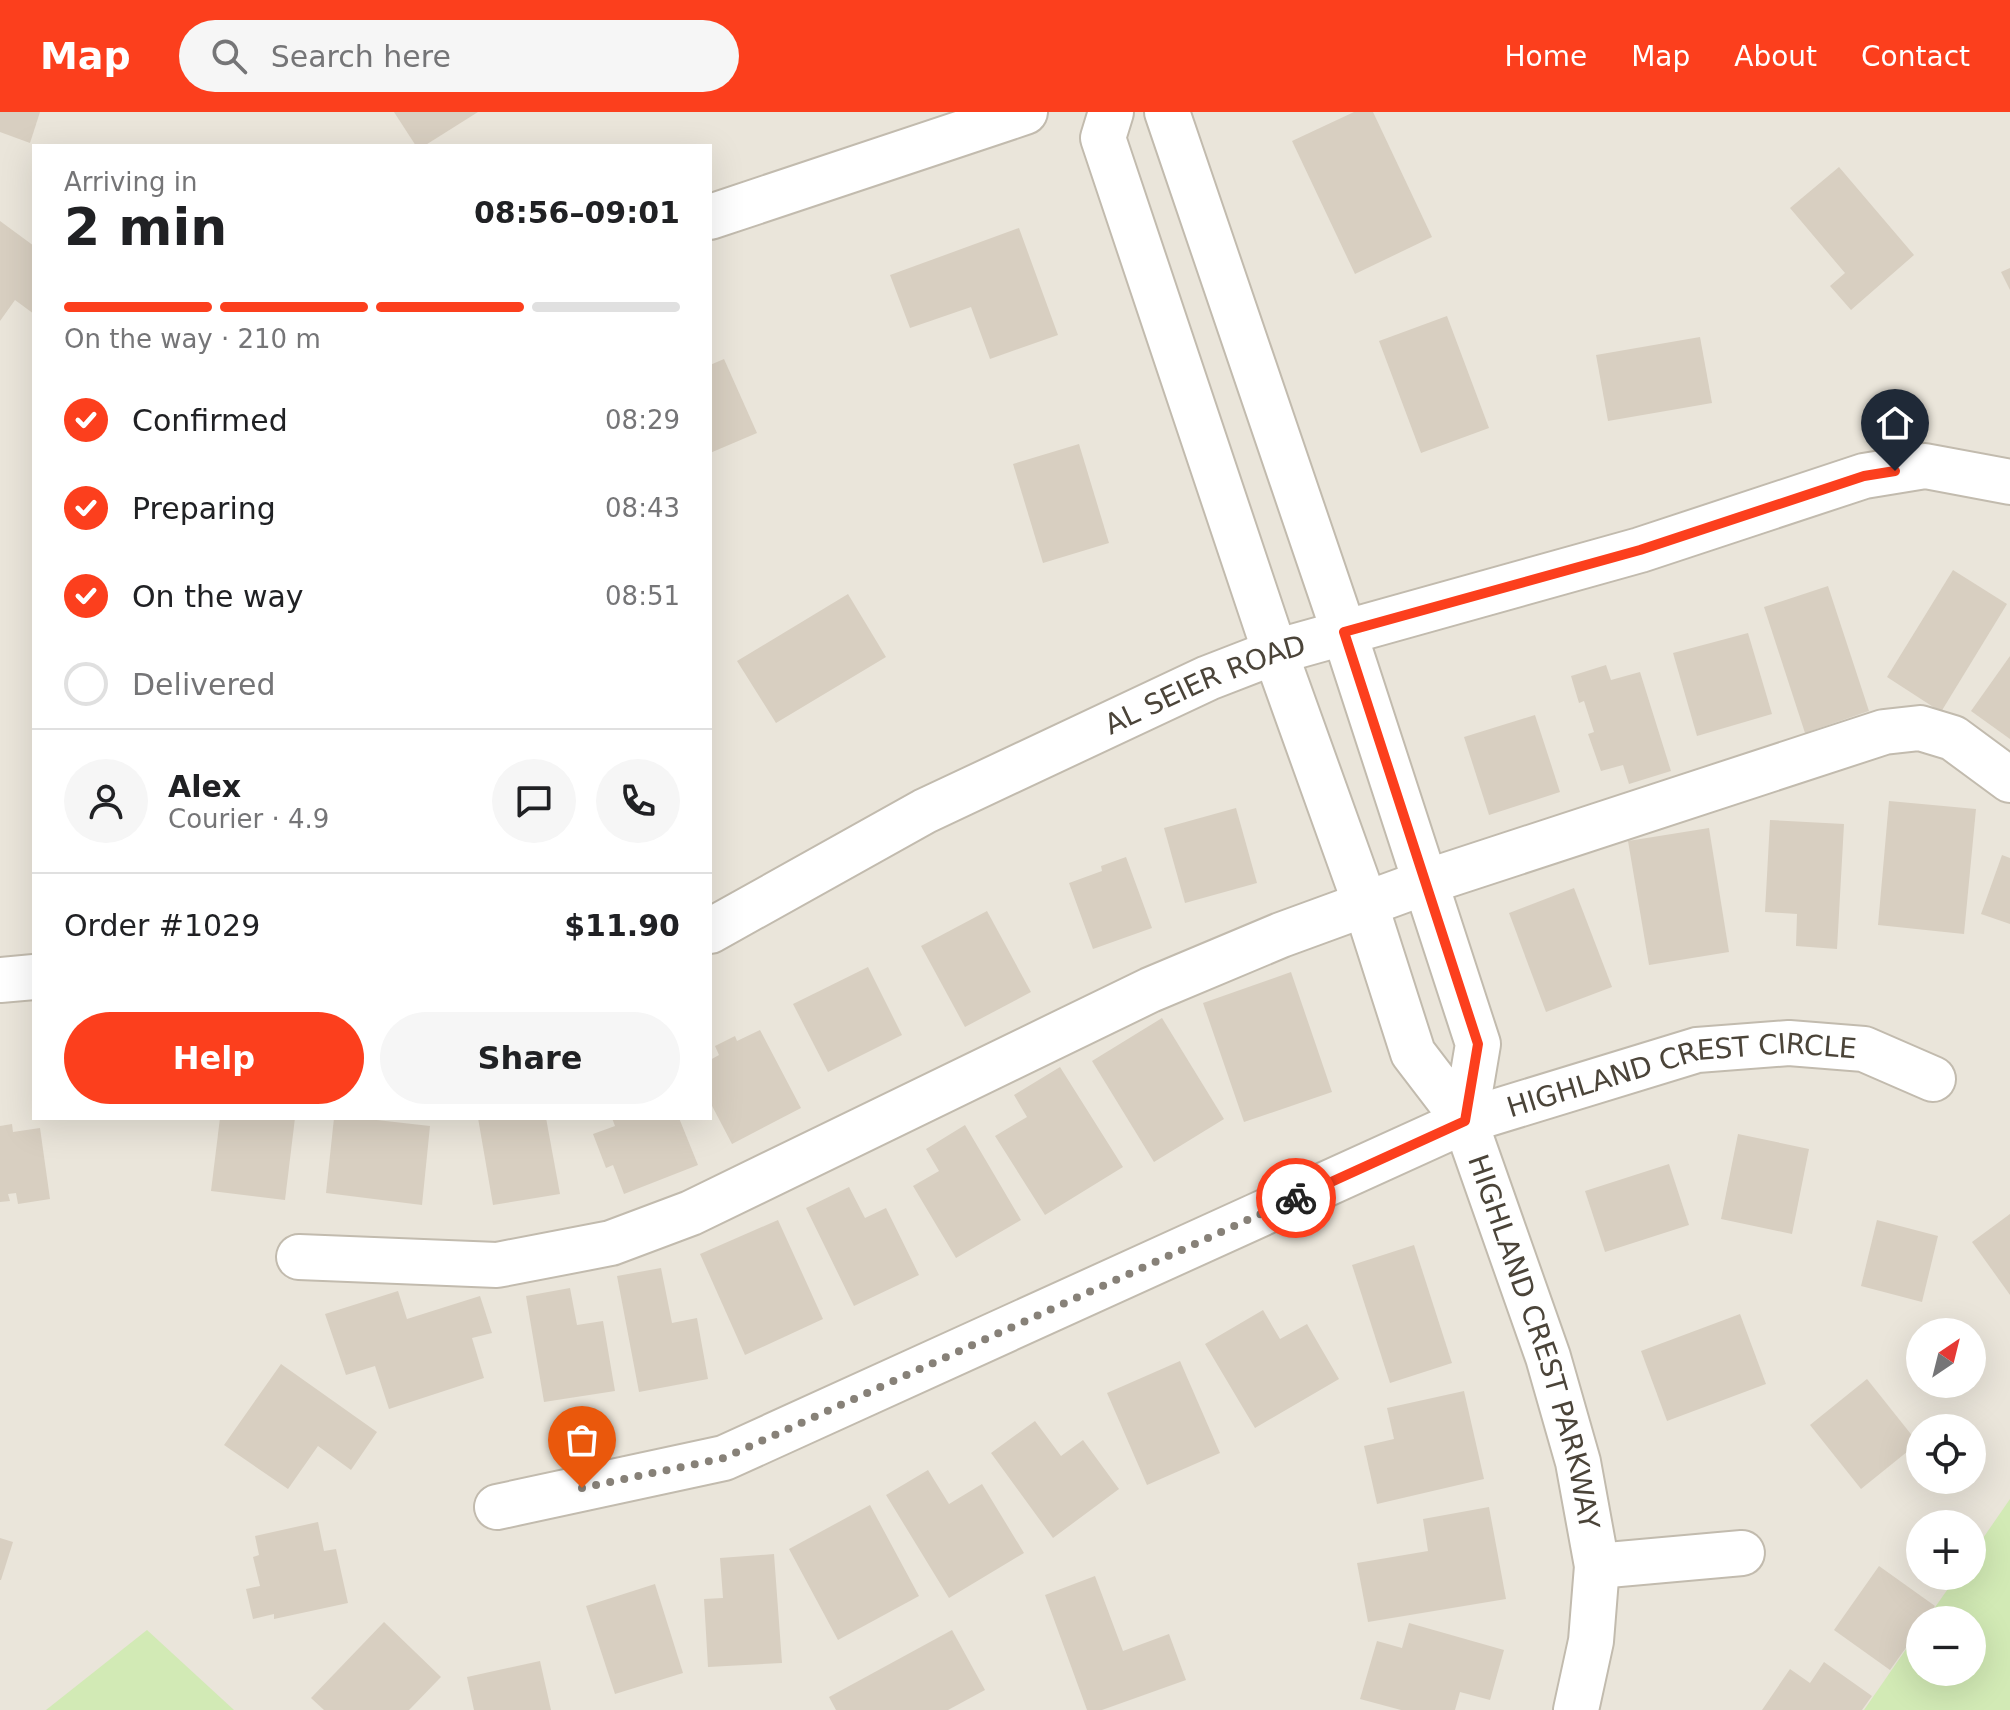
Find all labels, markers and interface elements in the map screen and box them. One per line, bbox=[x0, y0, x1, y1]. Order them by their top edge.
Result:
search box bbox=[179, 20, 739, 92]
text: Map bbox=[40, 34, 131, 78]
icon: search bbox=[207, 34, 251, 78]
text: Search here bbox=[271, 39, 451, 74]
text: Home bbox=[1504, 40, 1587, 73]
text: Map bbox=[1631, 40, 1690, 73]
text: About bbox=[1734, 40, 1817, 73]
text: Contact bbox=[1861, 40, 1970, 73]
text: Arriving in bbox=[64, 167, 198, 197]
text: 08:56–09:01 bbox=[474, 195, 680, 230]
text: 2 min bbox=[64, 197, 227, 257]
text: On the way · 210 m bbox=[64, 324, 321, 354]
pin bbox=[1861, 389, 1929, 471]
icon: check bbox=[64, 398, 108, 442]
icon: home bbox=[1873, 401, 1917, 445]
text: Confirmed bbox=[132, 403, 288, 438]
text: 08:29 bbox=[605, 405, 680, 435]
icon: check bbox=[64, 486, 108, 530]
text: Preparing bbox=[132, 491, 276, 526]
text: 08:43 bbox=[605, 493, 680, 523]
icon: check bbox=[64, 574, 108, 618]
text: On the way bbox=[132, 579, 304, 614]
text: 08:51 bbox=[605, 581, 680, 611]
street label: AL SEIER ROAD bbox=[1099, 628, 1309, 741]
text: Delivered bbox=[132, 667, 276, 702]
button: person bbox=[64, 759, 148, 843]
button: chat bbox=[492, 759, 576, 843]
button: phone bbox=[596, 759, 680, 843]
text: Alex bbox=[168, 769, 241, 804]
text: Courier · 4.9 bbox=[168, 804, 329, 834]
text: Order #1029 bbox=[64, 908, 260, 943]
text: $11.90 bbox=[564, 908, 680, 943]
button: Help bbox=[64, 1012, 364, 1104]
button: Share bbox=[380, 1012, 680, 1104]
street label: HIGHLAND CREST CIRCLE bbox=[1503, 1026, 1858, 1124]
street label: HIGHLAND CREST PARKWAY bbox=[1462, 1150, 1607, 1533]
courier bbox=[1256, 1158, 1336, 1238]
icon: bike bbox=[1274, 1176, 1318, 1220]
north arrow bbox=[1906, 1318, 1986, 1398]
map controls bbox=[1906, 1318, 1986, 1686]
pin bbox=[548, 1406, 616, 1488]
button: locate bbox=[1906, 1414, 1986, 1494]
icon: bag bbox=[560, 1418, 604, 1462]
button: + bbox=[1906, 1510, 1986, 1590]
button: − bbox=[1906, 1606, 1986, 1686]

